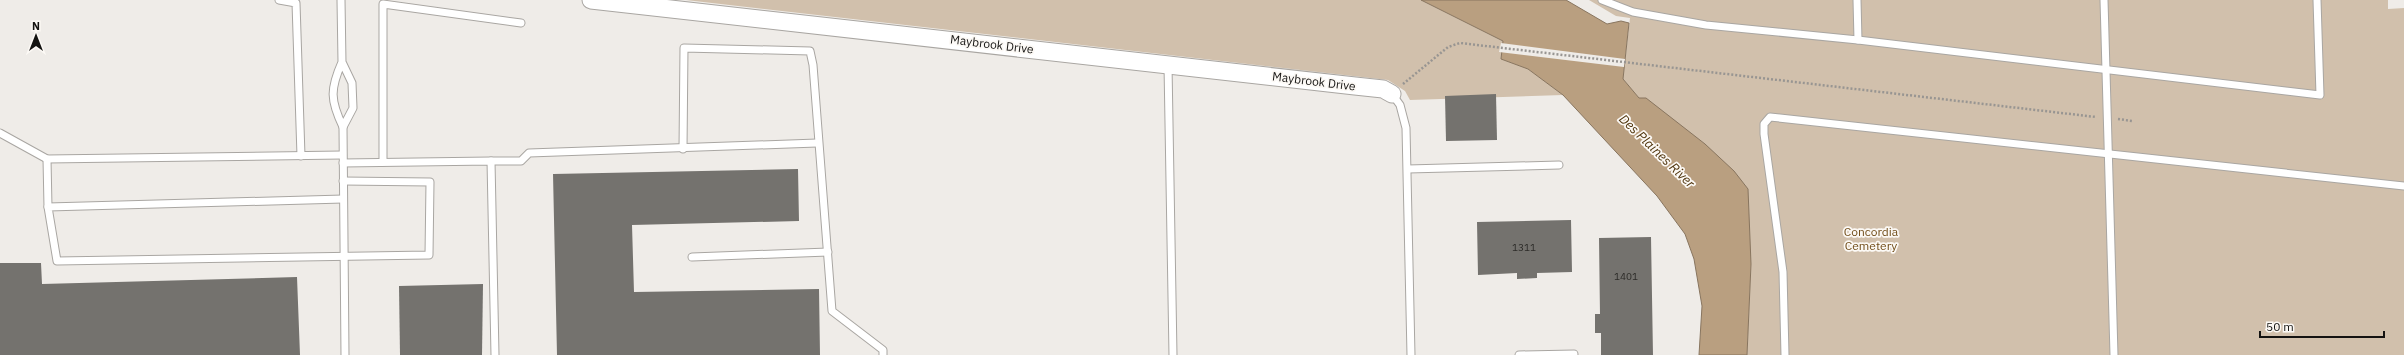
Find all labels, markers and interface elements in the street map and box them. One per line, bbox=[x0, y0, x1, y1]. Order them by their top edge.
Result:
north arrow bbox=[16, 16, 56, 56]
text: N bbox=[32, 19, 40, 33]
street label: Maybrook Drive bbox=[949, 31, 1035, 57]
street label: Maybrook Drive bbox=[1271, 68, 1357, 94]
water label: Des Plaines River bbox=[1616, 111, 1699, 192]
park label: Concordia Cemetery bbox=[1844, 224, 1899, 253]
house number: 1311 bbox=[1512, 241, 1536, 254]
house number: 1401 bbox=[1614, 270, 1638, 283]
scale bar bbox=[2260, 313, 2384, 339]
text: 50 m bbox=[2266, 319, 2294, 334]

